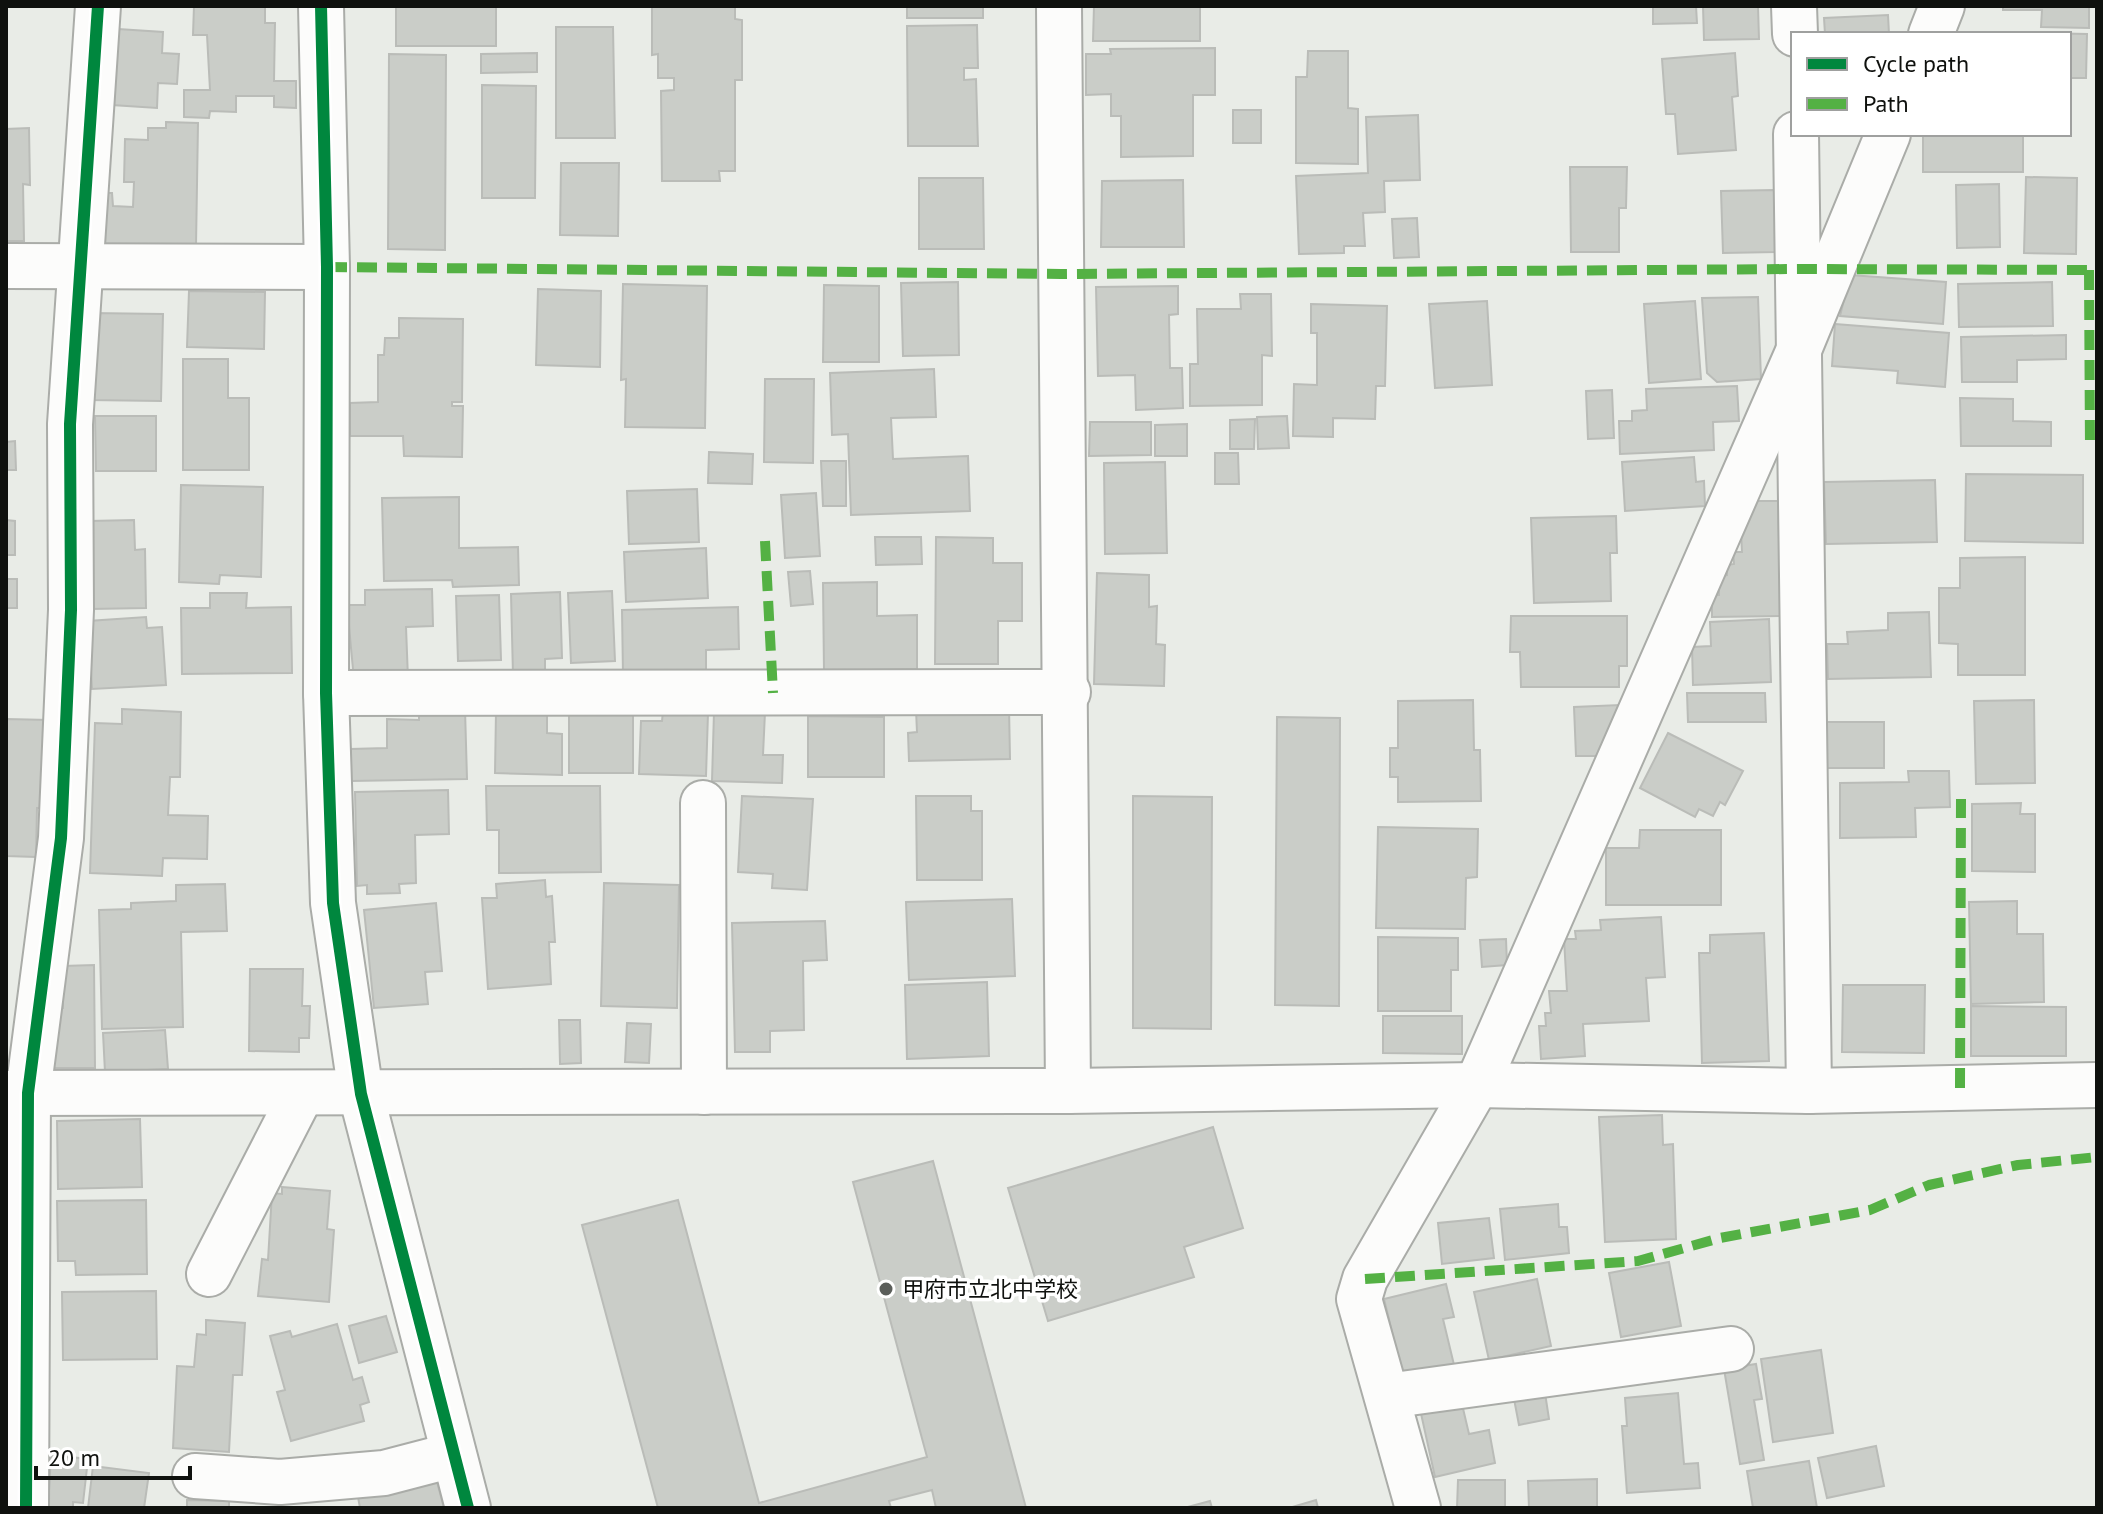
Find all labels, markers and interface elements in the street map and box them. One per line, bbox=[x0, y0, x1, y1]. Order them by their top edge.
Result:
legend bbox=[1791, 32, 2071, 136]
text: Cycle path bbox=[1863, 48, 1969, 79]
text: Path bbox=[1863, 88, 1909, 119]
place label: 甲府市立北中学校 bbox=[902, 1275, 1078, 1303]
marker: 甲府市立北中学校 bbox=[877, 1280, 895, 1298]
scale bar bbox=[36, 1430, 190, 1480]
text: 20 m bbox=[48, 1442, 100, 1473]

